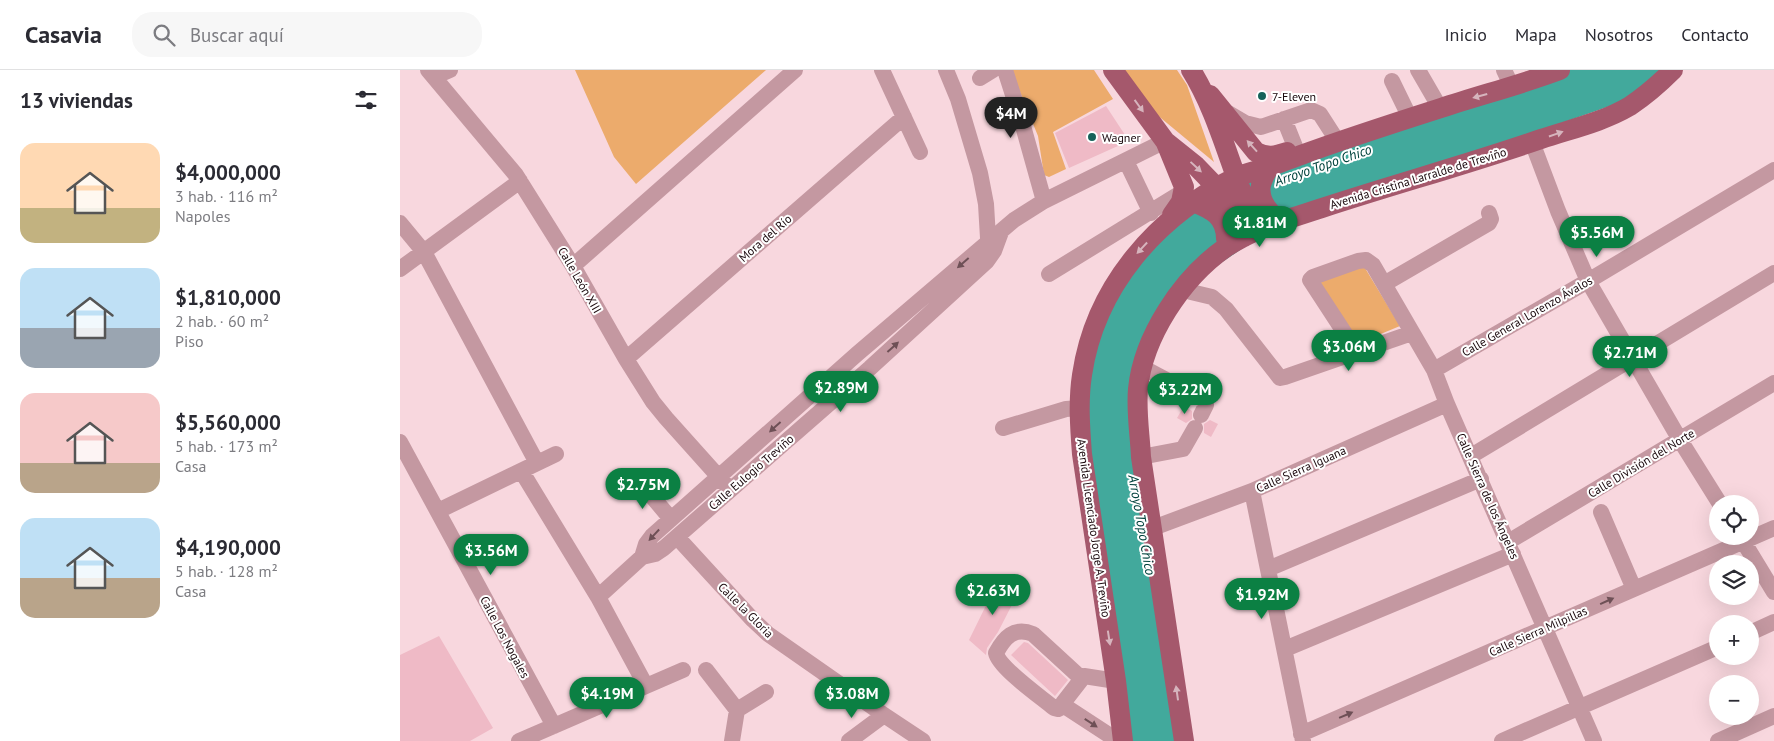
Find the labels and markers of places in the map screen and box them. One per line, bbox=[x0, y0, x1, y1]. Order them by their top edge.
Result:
place label: 7-Eleven bbox=[1272, 89, 1316, 104]
marker: 7-Eleven bbox=[1256, 90, 1268, 102]
pin: $4M bbox=[987, 97, 1035, 139]
place label: Wagner bbox=[1102, 130, 1141, 145]
marker: Wagner bbox=[1086, 131, 1098, 143]
pin: $1.81M bbox=[1219, 206, 1301, 248]
pin: $5.56M bbox=[1556, 216, 1638, 258]
pin: $3.06M bbox=[1308, 330, 1390, 372]
pin: $2.71M bbox=[1589, 336, 1671, 378]
pin: $2.89M bbox=[800, 370, 882, 413]
pin: $3.22M bbox=[1144, 372, 1226, 415]
pin: $2.75M bbox=[602, 468, 684, 510]
pin: $3.56M bbox=[450, 534, 532, 576]
pin: $2.63M bbox=[952, 574, 1034, 616]
pin: $1.92M bbox=[1221, 578, 1303, 620]
pin: $4.19M bbox=[566, 676, 648, 719]
pin: $3.08M bbox=[811, 676, 893, 719]

